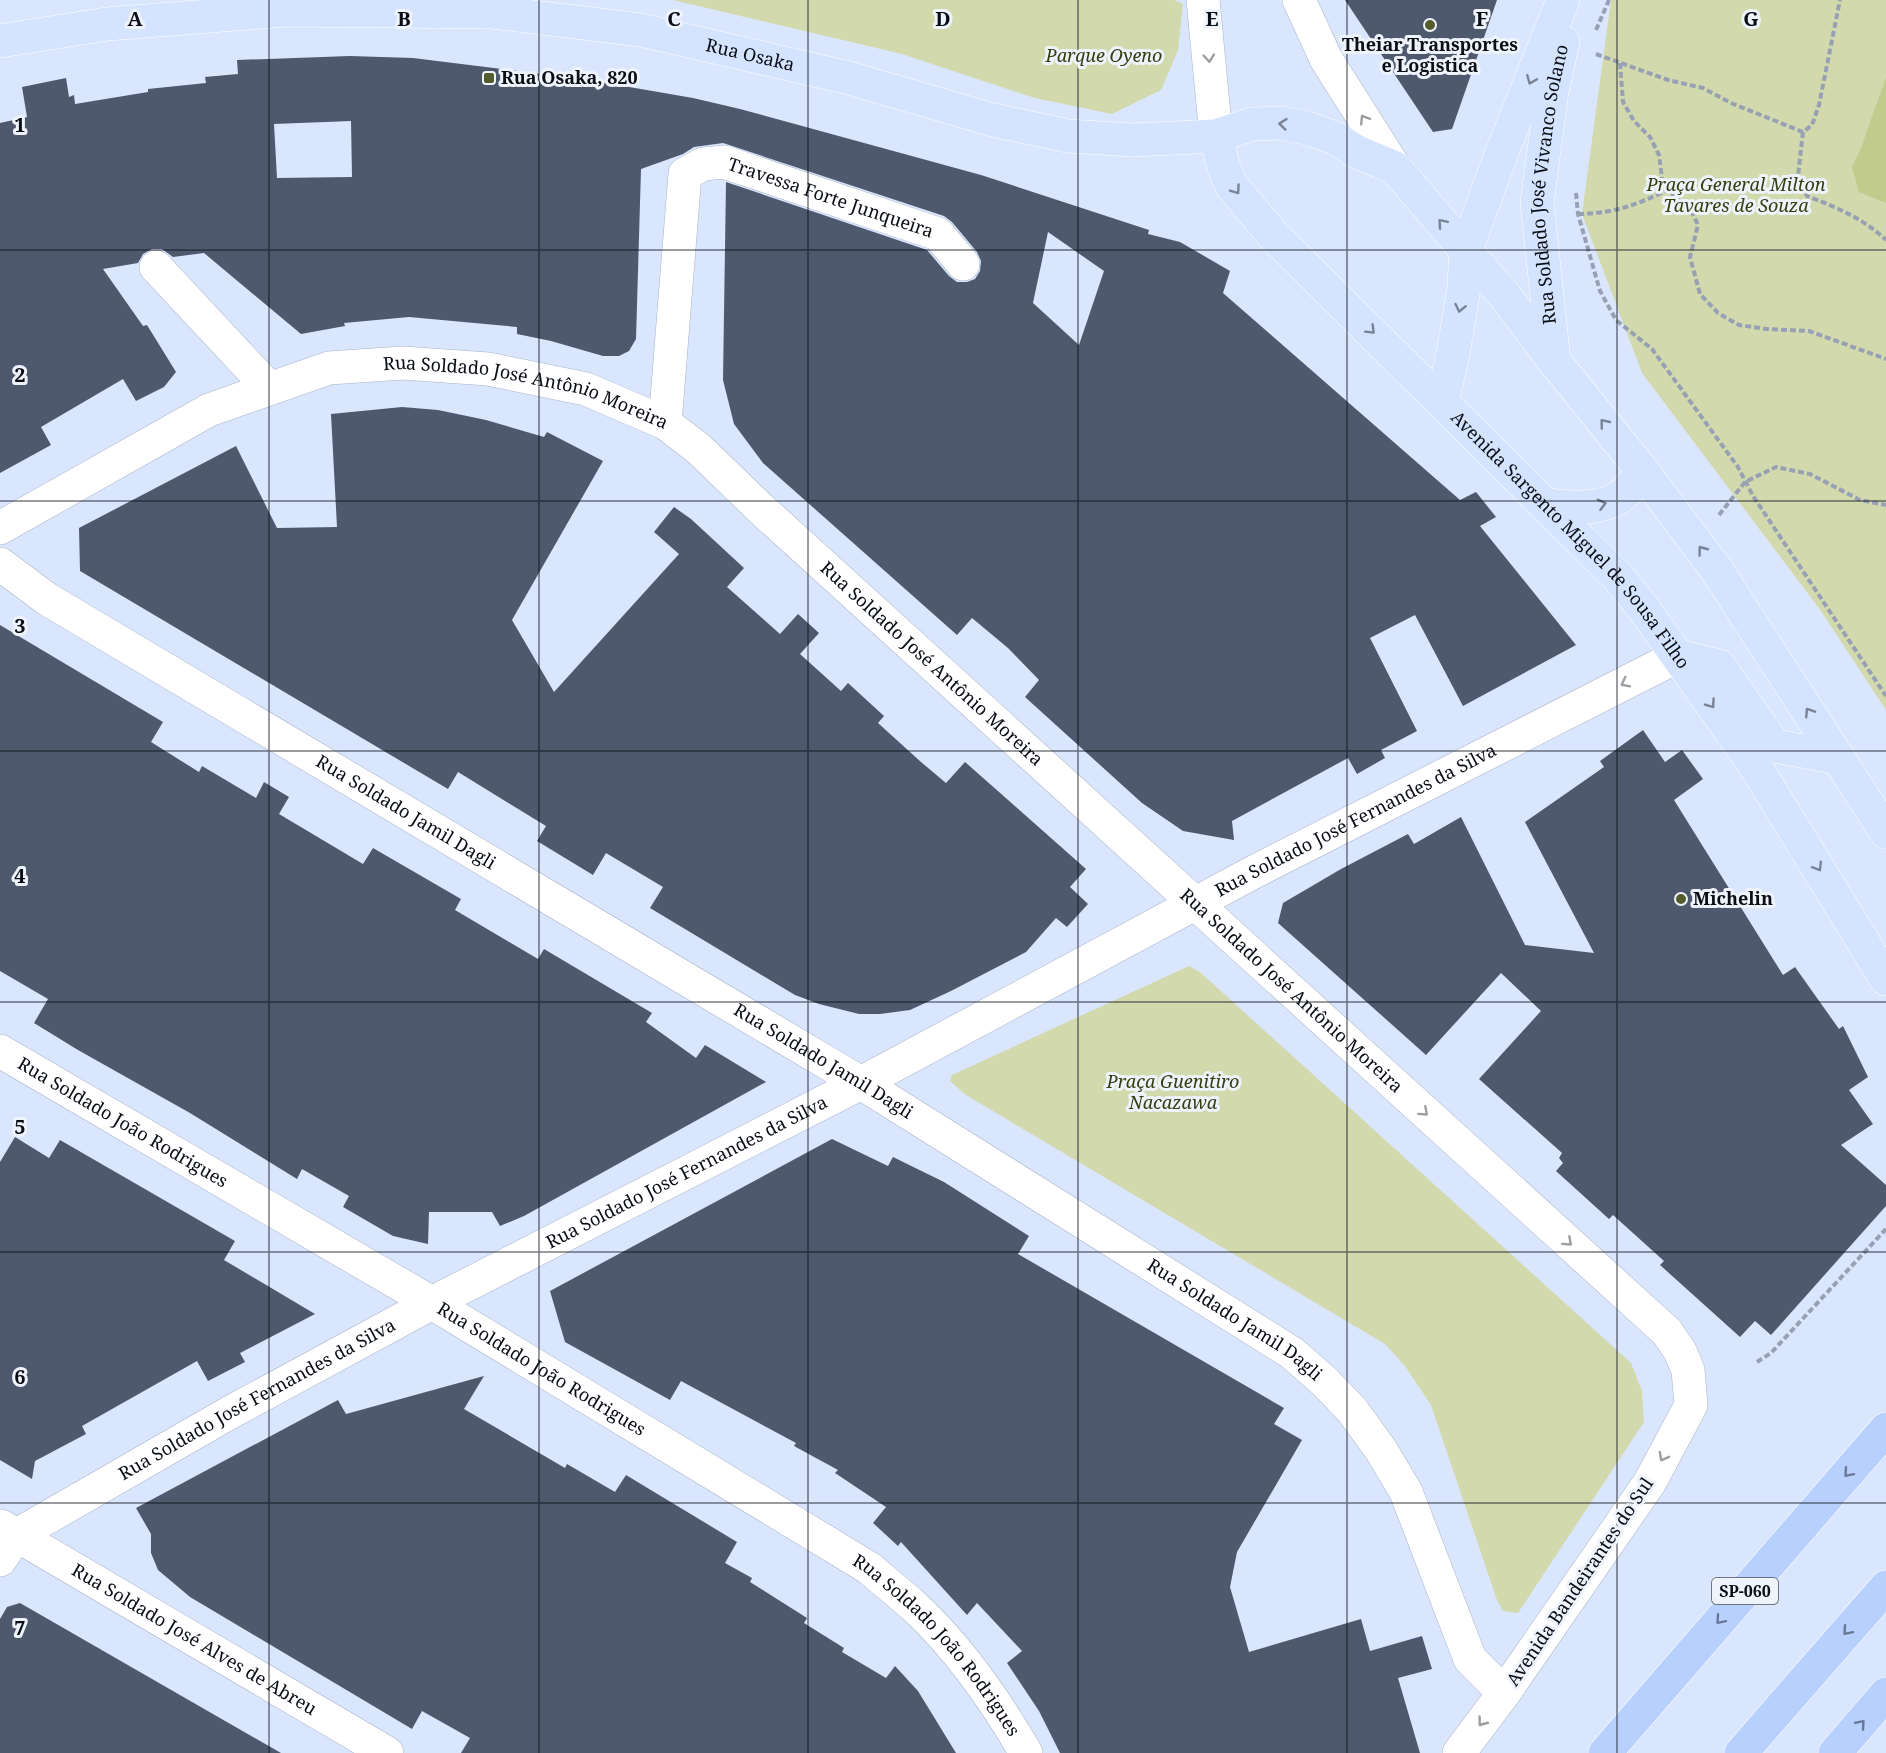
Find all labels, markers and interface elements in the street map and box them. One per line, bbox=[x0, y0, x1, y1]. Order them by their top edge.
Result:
text: A bbox=[127, 5, 143, 32]
text: B bbox=[397, 5, 411, 32]
text: C bbox=[667, 5, 681, 32]
text: D bbox=[935, 5, 951, 32]
text: E bbox=[1205, 5, 1219, 32]
text: F bbox=[1476, 5, 1488, 32]
text: G bbox=[1743, 5, 1759, 32]
marker: Theiar Transportes e Logistica bbox=[1423, 18, 1437, 32]
street label: Rua Osaka bbox=[704, 32, 797, 76]
place label: Theiar Transportes e Logistica bbox=[1342, 32, 1518, 77]
street label: Rua Soldado José Vivanco Solano bbox=[1524, 42, 1573, 326]
park label: Parque Oyeno bbox=[1045, 43, 1162, 67]
one-way arrow bbox=[1202, 54, 1215, 63]
place label: Rua Osaka, 820 bbox=[501, 65, 638, 89]
marker: Rua Osaka, 820 bbox=[482, 71, 496, 85]
one-way arrow bbox=[1526, 74, 1538, 85]
text: 1 bbox=[14, 111, 26, 138]
one-way arrow bbox=[1359, 115, 1371, 125]
one-way arrow bbox=[1278, 119, 1288, 131]
street label: Travessa Forte Junqueira bbox=[725, 151, 937, 243]
park label: Praça General Milton Tavares de Souza bbox=[1645, 172, 1826, 217]
one-way arrow bbox=[1229, 184, 1240, 195]
one-way arrow bbox=[1439, 219, 1450, 230]
one-way arrow bbox=[1454, 303, 1467, 313]
one-way arrow bbox=[1363, 323, 1374, 334]
street label: Rua Soldado José Antônio Moreira bbox=[382, 350, 672, 434]
text: 2 bbox=[14, 361, 26, 388]
street label: Avenida Sargento Miguel de Sousa Filho bbox=[1446, 405, 1696, 673]
one-way arrow bbox=[1601, 419, 1612, 430]
one-way arrow bbox=[1596, 499, 1606, 512]
one-way arrow bbox=[1698, 545, 1709, 556]
street label: Rua Soldado José Antônio Moreira bbox=[816, 556, 1049, 771]
text: 3 bbox=[14, 612, 26, 639]
one-way arrow bbox=[1621, 675, 1632, 687]
one-way arrow bbox=[1704, 697, 1715, 708]
one-way arrow bbox=[1805, 708, 1816, 719]
street label: Rua Soldado José Fernandes da Silva bbox=[1210, 738, 1500, 902]
street label: Rua Soldado Jamil Dagli bbox=[312, 749, 501, 874]
one-way arrow bbox=[1811, 861, 1823, 871]
text: 4 bbox=[14, 862, 26, 889]
street label: Rua Soldado José Antônio Moreira bbox=[1175, 882, 1409, 1097]
place label: Michelin bbox=[1693, 886, 1773, 910]
marker: Michelin bbox=[1674, 892, 1688, 906]
street label: Rua Soldado Jamil Dagli bbox=[730, 997, 918, 1124]
street label: Rua Soldado João Rodrigues bbox=[14, 1051, 233, 1192]
park label: Praça Guenitiro Nacazawa bbox=[1106, 1069, 1239, 1114]
street label: Rua Soldado José Fernandes da Silva bbox=[542, 1089, 831, 1254]
one-way arrow bbox=[1416, 1104, 1427, 1115]
text: 5 bbox=[14, 1113, 26, 1140]
one-way arrow bbox=[1562, 1235, 1572, 1246]
street label: Rua Soldado Jamil Dagli bbox=[1143, 1252, 1328, 1385]
street label: Rua Soldado João Rodrigues bbox=[433, 1296, 651, 1441]
street label: Rua Soldado José Fernandes da Silva bbox=[114, 1312, 399, 1485]
text: 6 bbox=[14, 1363, 26, 1390]
one-way arrow bbox=[1659, 1451, 1670, 1461]
one-way arrow bbox=[1844, 1466, 1855, 1477]
street label: Avenida Bandeirantes do Sul bbox=[1500, 1472, 1658, 1690]
street label: Rua Soldado João Rodrigues bbox=[849, 1548, 1026, 1740]
street label: Rua Soldado José Alves de Abreu bbox=[68, 1557, 322, 1720]
road number: SP-060 bbox=[1712, 1578, 1778, 1604]
one-way arrow bbox=[1716, 1613, 1727, 1624]
text: 7 bbox=[14, 1614, 26, 1641]
one-way arrow bbox=[1844, 1624, 1855, 1635]
one-way arrow bbox=[1479, 1715, 1490, 1726]
one-way arrow bbox=[1854, 1720, 1865, 1731]

